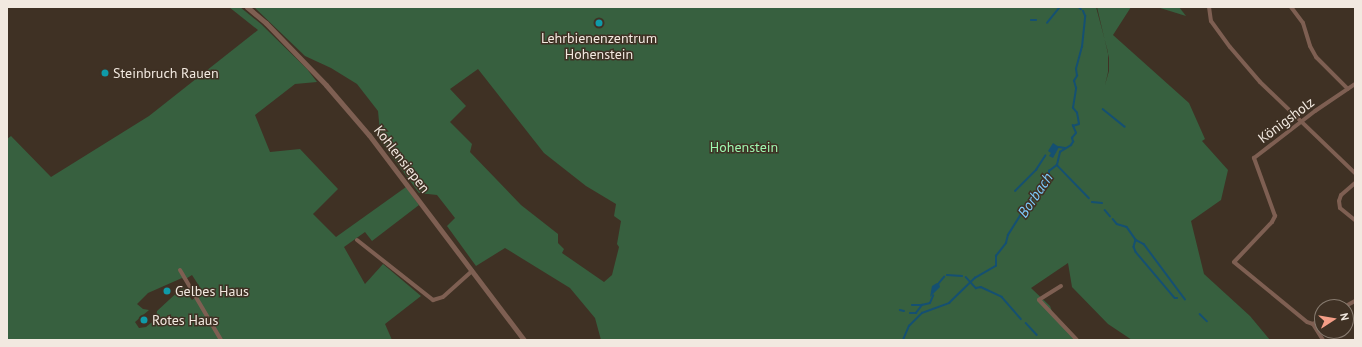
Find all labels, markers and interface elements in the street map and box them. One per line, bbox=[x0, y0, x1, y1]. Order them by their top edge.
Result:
marker: Lehrbienenzentrum Hohenstein bbox=[594, 18, 604, 28]
place label: Lehrbienenzentrum Hohenstein bbox=[541, 30, 657, 62]
place label: Steinbruch Rauen bbox=[113, 65, 219, 81]
marker: Steinbruch Rauen bbox=[100, 68, 110, 78]
street label: Königsholz bbox=[1255, 94, 1317, 146]
street label: Kohlensiepen bbox=[370, 122, 434, 196]
park label: Hohenstein bbox=[710, 139, 778, 155]
water label: Borbach bbox=[1014, 169, 1056, 221]
place label: Gelbes Haus bbox=[175, 283, 249, 299]
marker: Gelbes Haus bbox=[162, 286, 172, 296]
north arrow bbox=[1314, 299, 1354, 339]
place label: Rotes Haus bbox=[152, 312, 218, 328]
text: N bbox=[1337, 312, 1352, 322]
marker: Rotes Haus bbox=[139, 315, 149, 325]

